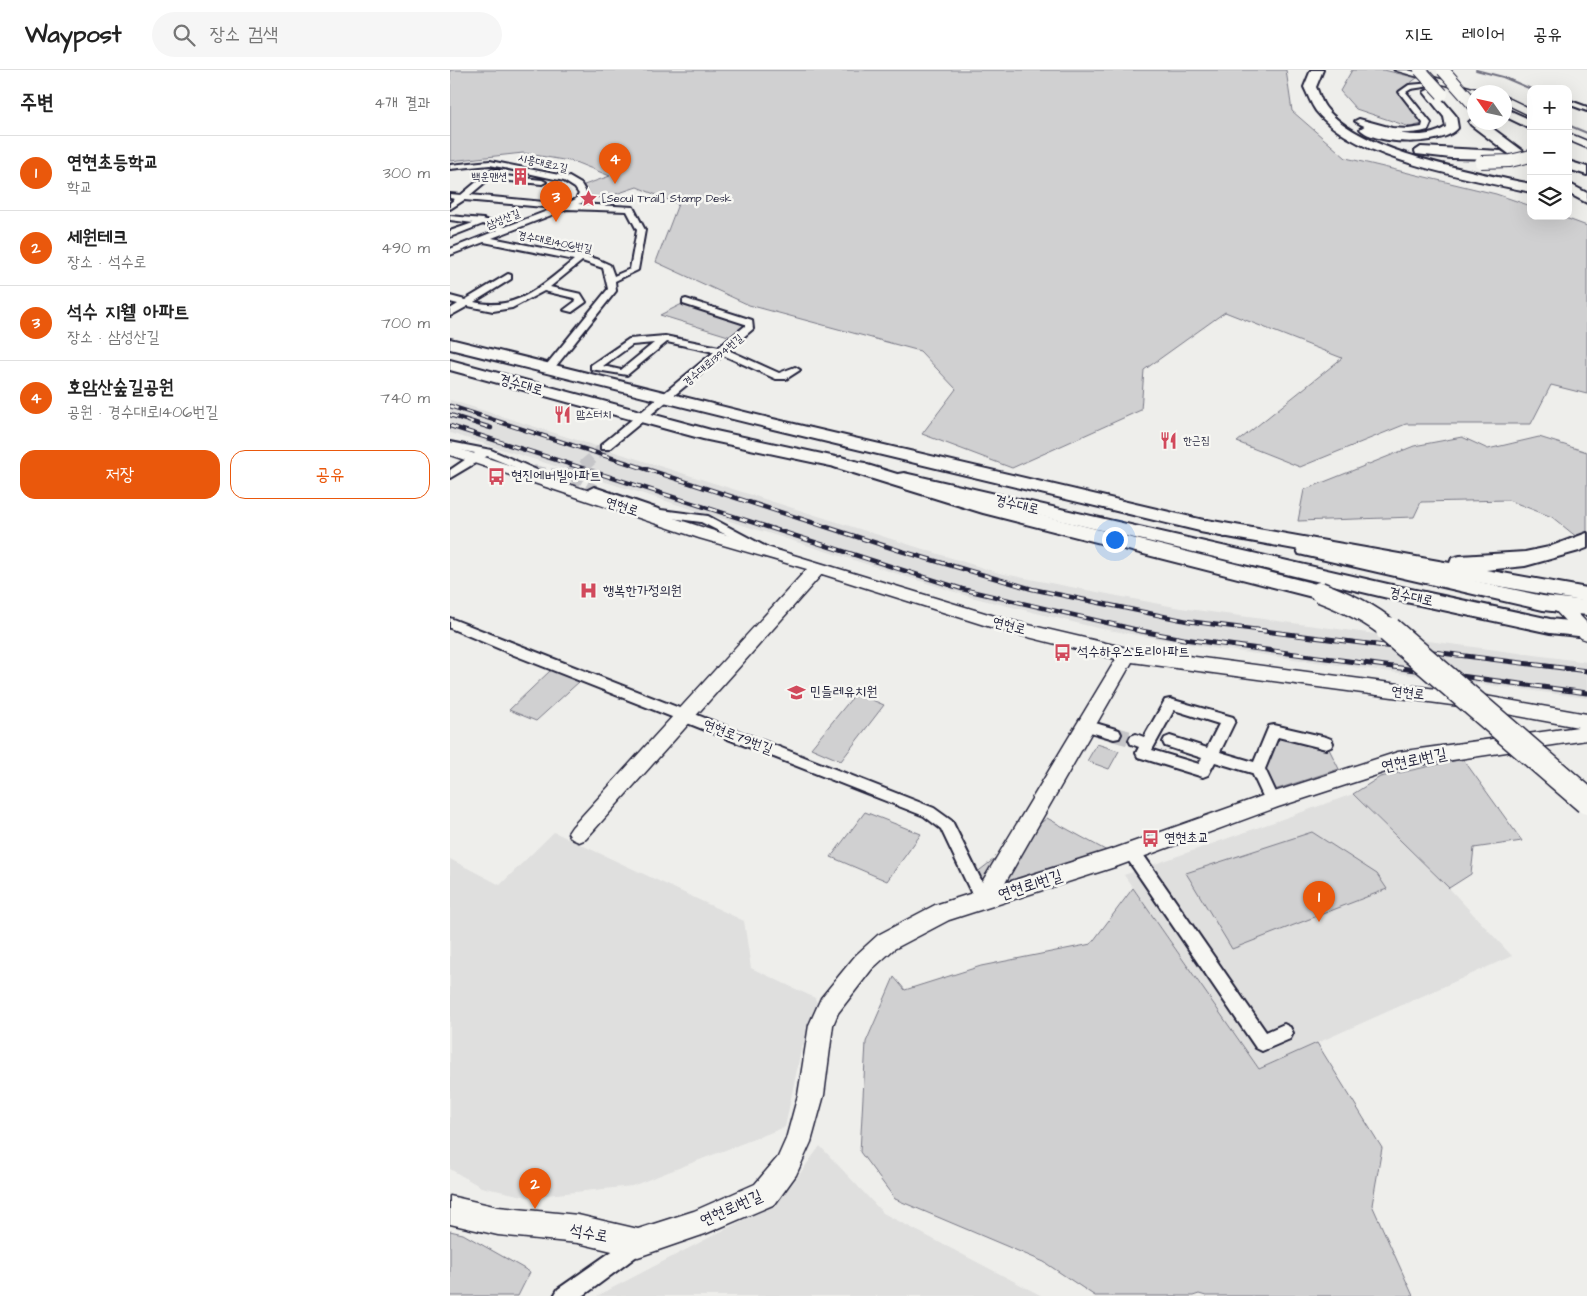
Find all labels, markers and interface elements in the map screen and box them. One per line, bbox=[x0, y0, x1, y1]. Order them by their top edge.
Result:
search box bbox=[152, 12, 502, 57]
text: Waypost bbox=[25, 18, 122, 52]
icon: search bbox=[170, 21, 198, 49]
text: 장소 검색 bbox=[210, 21, 278, 48]
text: 지도 bbox=[1405, 22, 1434, 47]
text: 레이어 bbox=[1462, 22, 1505, 47]
text: 공유 bbox=[1533, 22, 1562, 47]
north arrow bbox=[1467, 85, 1512, 130]
map controls bbox=[1527, 85, 1572, 220]
button: + bbox=[1527, 85, 1572, 130]
text: 주변 bbox=[20, 88, 54, 117]
text: 4개 결과 bbox=[374, 92, 430, 114]
button: − bbox=[1527, 130, 1572, 175]
pin: 4 bbox=[599, 143, 631, 184]
text: 연현초등학교 bbox=[67, 149, 159, 176]
street label: 시흥대로2길 bbox=[517, 150, 569, 176]
text: 1 bbox=[35, 162, 37, 184]
text: 300 m bbox=[383, 162, 430, 184]
building icon: 백운맨션 bbox=[511, 166, 531, 186]
place label: 백운맨션 bbox=[472, 169, 507, 184]
button: layers bbox=[1527, 175, 1572, 220]
text: 학교 bbox=[67, 176, 93, 198]
pin: 3 bbox=[540, 181, 572, 222]
place icon: [Seoul Trail] Stamp Desk bbox=[578, 188, 598, 208]
place label: [Seoul Trail] Stamp Desk bbox=[602, 191, 732, 206]
street label: 삼성산길 bbox=[484, 205, 522, 233]
text: 세원테크 bbox=[67, 224, 128, 251]
street label: 경수대로1406번길 bbox=[516, 227, 594, 257]
text: 2 bbox=[31, 237, 41, 259]
text: 490 m bbox=[381, 237, 430, 259]
text: 장소 · 석수로 bbox=[67, 251, 146, 273]
text: 석수 지웰 아파트 bbox=[67, 299, 189, 326]
text: 3 bbox=[32, 312, 40, 334]
text: 700 m bbox=[381, 312, 430, 334]
text: 장소 · 삼성산길 bbox=[67, 326, 159, 348]
street label: 경수대로1394번길 bbox=[680, 330, 746, 389]
street label: 경수대로 bbox=[497, 369, 545, 401]
text: 호암산숲길공원 bbox=[67, 374, 174, 401]
text: 4 bbox=[31, 387, 41, 409]
text: 740 m bbox=[380, 387, 430, 409]
text: 공원 · 경수대로1406번길 bbox=[67, 401, 218, 423]
restaurant icon: 맘스터치 bbox=[552, 404, 572, 424]
place label: 맘스터치 bbox=[576, 407, 611, 422]
restaurant icon: 한근집 bbox=[1159, 430, 1179, 450]
place label: 한근집 bbox=[1183, 433, 1210, 448]
button: 저장 bbox=[20, 450, 220, 499]
button: 공유 bbox=[230, 450, 430, 499]
bus stop icon: 현진에버빌아파트 bbox=[487, 466, 507, 486]
place label: 현진에버빌아파트 bbox=[511, 466, 601, 486]
street label: 경수대로 bbox=[993, 490, 1041, 520]
street label: 연현로 bbox=[603, 492, 641, 522]
your location bbox=[1102, 527, 1128, 553]
hospital icon: 행복한가정의원 bbox=[579, 581, 599, 601]
place label: 행복한가정의원 bbox=[603, 581, 682, 601]
street label: 경수대로 bbox=[1387, 583, 1435, 611]
street label: 연현로 bbox=[990, 612, 1028, 640]
bus stop icon: 석수하우스토리아파트 bbox=[1053, 642, 1073, 662]
place label: 석수하우스토리아파트 bbox=[1077, 642, 1190, 662]
street label: 연현로 bbox=[1390, 681, 1426, 705]
school or university icon: 민들레유치원 bbox=[786, 682, 806, 702]
place label: 민들레유치원 bbox=[810, 682, 878, 702]
street label: 연현로79번길 bbox=[700, 715, 776, 760]
street label: 연현로1번길 bbox=[1379, 742, 1449, 778]
bus stop icon: 연현초교 bbox=[1140, 828, 1160, 848]
place label: 연현초교 bbox=[1164, 828, 1209, 848]
street label: 연현로1번길 bbox=[995, 864, 1065, 906]
pin: 1 bbox=[1303, 881, 1335, 922]
pin: 2 bbox=[519, 1168, 551, 1209]
street label: 연현로1번길 bbox=[696, 1184, 766, 1232]
street label: 석수로 bbox=[568, 1219, 610, 1247]

